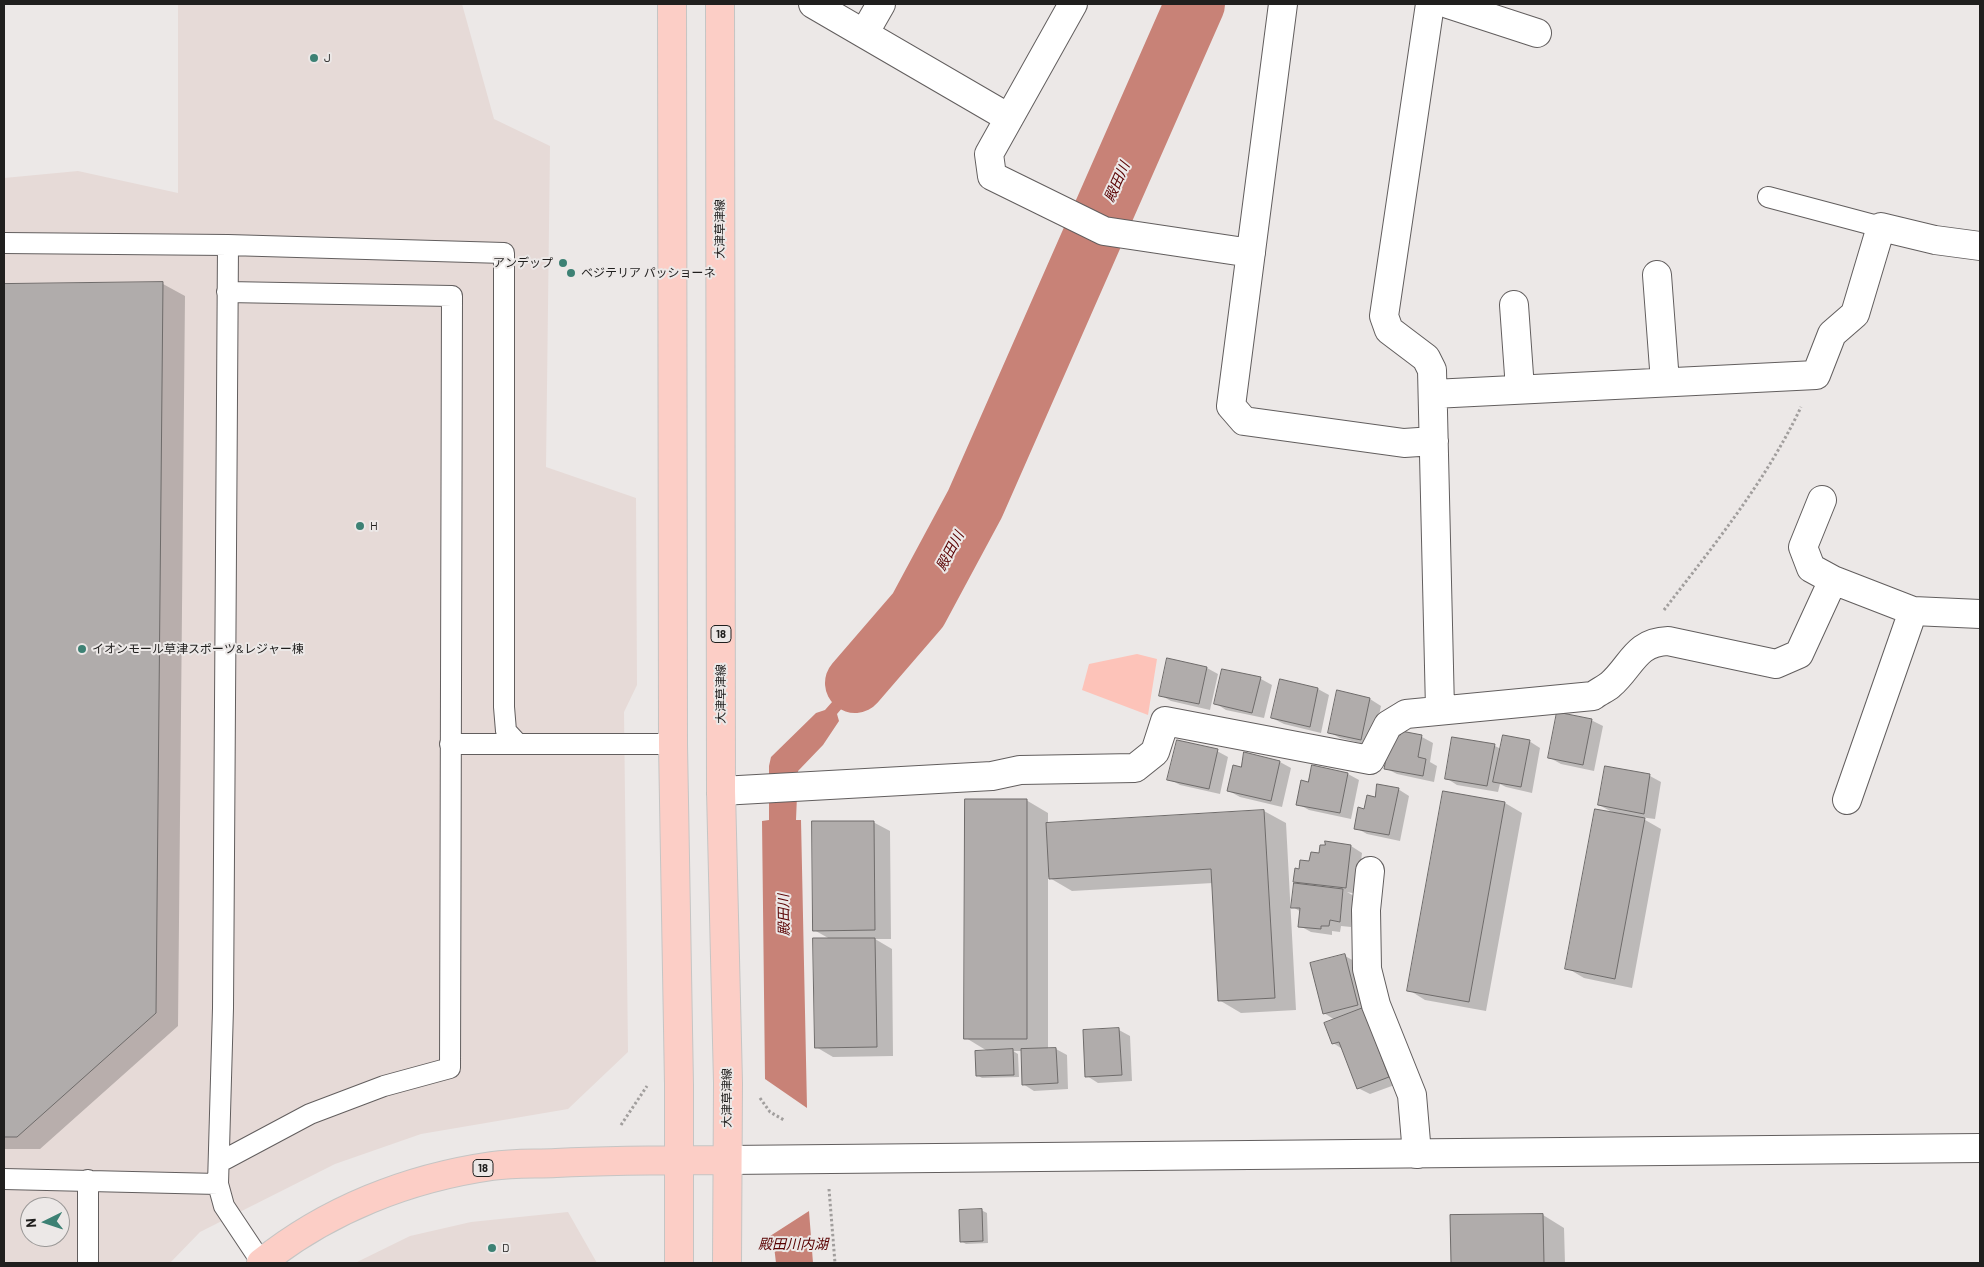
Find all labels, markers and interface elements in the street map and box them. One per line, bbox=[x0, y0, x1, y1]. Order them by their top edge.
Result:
place label: J bbox=[324, 51, 331, 65]
marker: J bbox=[308, 52, 320, 64]
water label: 殿田川 bbox=[1101, 159, 1133, 205]
street label: 大津草津線 bbox=[713, 199, 727, 259]
place label: アンデップ bbox=[493, 256, 553, 270]
marker: アンデップ bbox=[557, 257, 569, 269]
place label: ベジテリア パッショーネ bbox=[581, 266, 715, 280]
marker: ベジテリア パッショーネ bbox=[565, 267, 577, 279]
place label: H bbox=[370, 519, 378, 533]
marker: H bbox=[354, 520, 366, 532]
water label: 殿田川 bbox=[933, 529, 967, 573]
road number: 18 bbox=[711, 626, 731, 642]
place label: イオンモール草津スポーツ&レジャー棟 bbox=[92, 642, 304, 656]
marker: イオンモール草津スポーツ&レジャー棟 bbox=[76, 643, 88, 655]
street label: 大津草津線 bbox=[714, 664, 728, 724]
water label: 殿田川 bbox=[775, 894, 793, 936]
street label: 大津草津線 bbox=[720, 1068, 734, 1128]
road number: 18 bbox=[473, 1160, 493, 1176]
north arrow bbox=[20, 1197, 70, 1247]
text: N bbox=[22, 1218, 39, 1228]
water label: 殿田川内湖 bbox=[758, 1236, 828, 1252]
place label: D bbox=[502, 1241, 509, 1255]
marker: D bbox=[486, 1242, 498, 1254]

